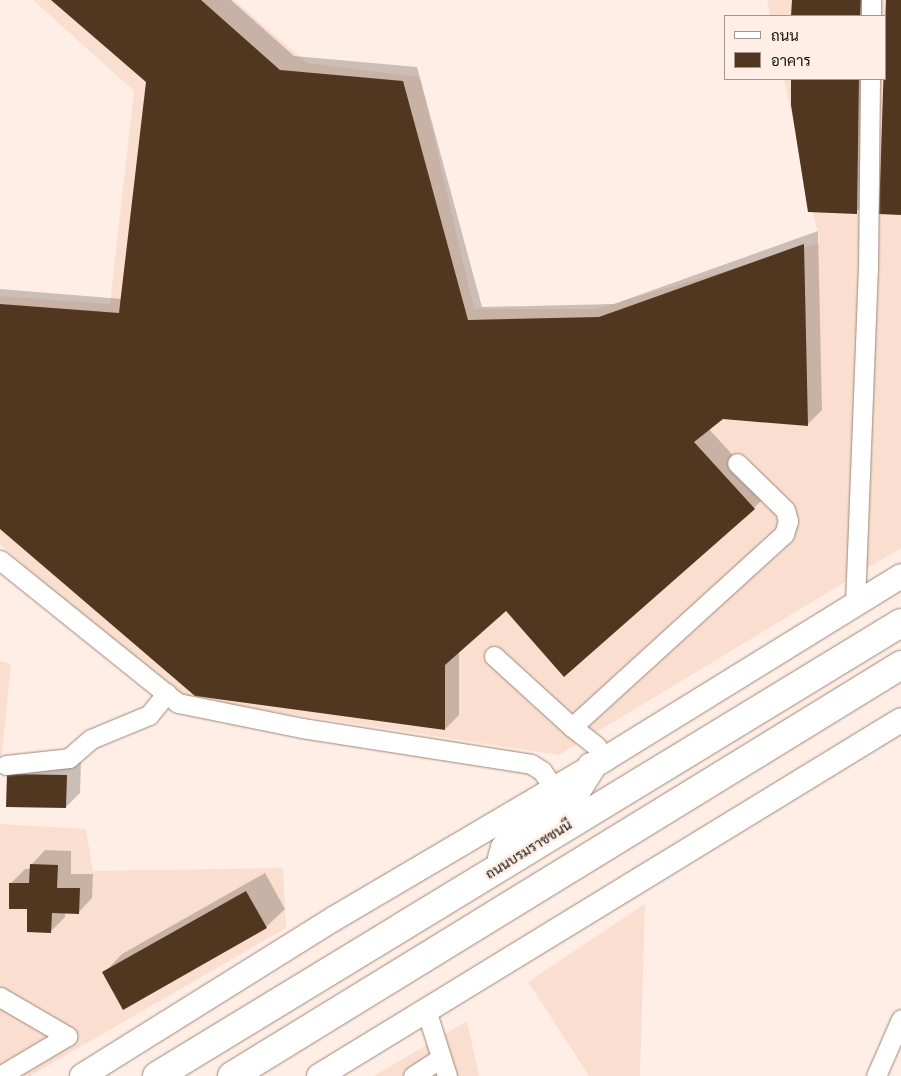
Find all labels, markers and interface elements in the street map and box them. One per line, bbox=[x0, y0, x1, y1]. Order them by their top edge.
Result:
legend bbox=[724, 15, 886, 80]
text: ถนน bbox=[771, 27, 799, 45]
text: อาคาร bbox=[771, 52, 811, 70]
street label: ถนนบรมราชชนนี bbox=[483, 817, 575, 883]

